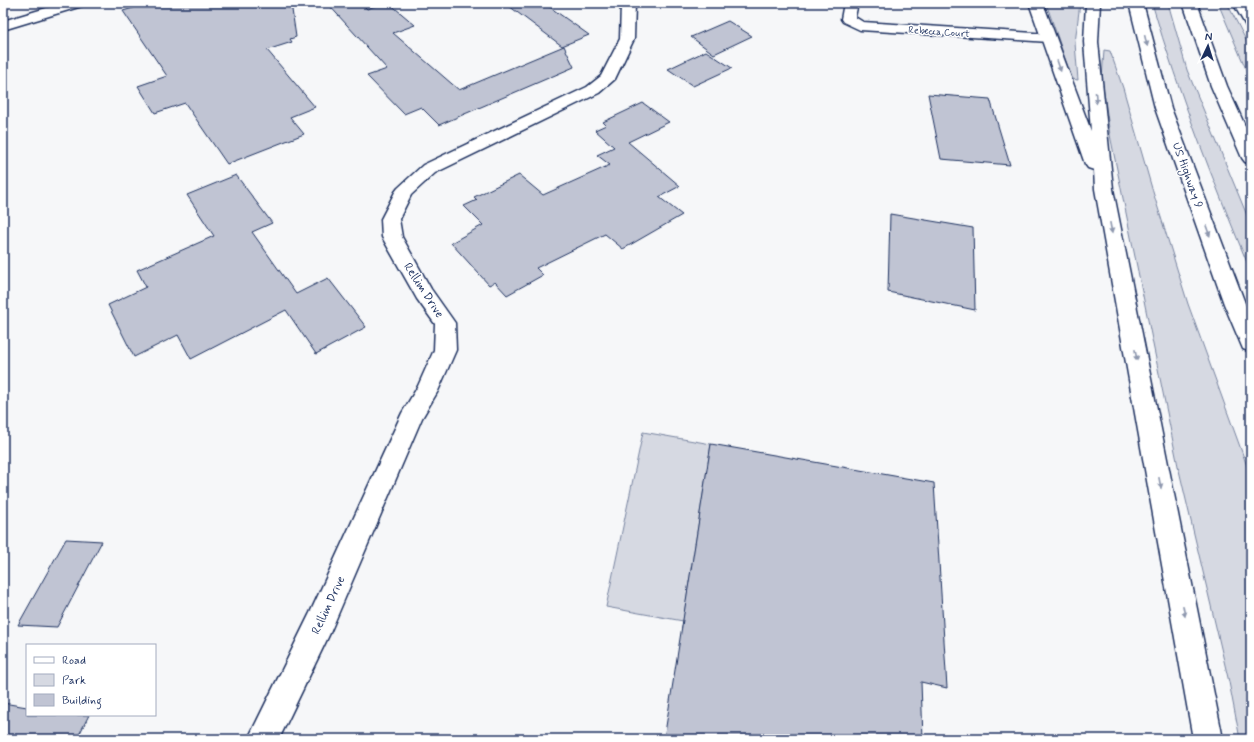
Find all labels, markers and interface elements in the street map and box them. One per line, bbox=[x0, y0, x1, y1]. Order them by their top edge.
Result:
street label: Rebecca Court bbox=[908, 24, 970, 41]
north arrow bbox=[1188, 26, 1228, 66]
text: N bbox=[1204, 30, 1213, 44]
one-way arrow bbox=[1143, 35, 1149, 47]
one-way arrow bbox=[1056, 60, 1062, 72]
one-way arrow bbox=[1093, 92, 1099, 104]
street label: US Highway 9 bbox=[1168, 140, 1206, 211]
one-way arrow bbox=[1109, 221, 1115, 234]
one-way arrow bbox=[1205, 225, 1211, 237]
street label: Rellim Drive bbox=[399, 260, 447, 321]
one-way arrow bbox=[1133, 349, 1139, 361]
one-way arrow bbox=[1157, 477, 1163, 489]
street label: Rellim Drive bbox=[308, 574, 349, 637]
one-way arrow bbox=[1181, 605, 1187, 617]
legend bbox=[26, 644, 156, 716]
text: Road bbox=[62, 653, 86, 669]
text: Park bbox=[62, 673, 86, 689]
text: Building bbox=[62, 693, 102, 710]

